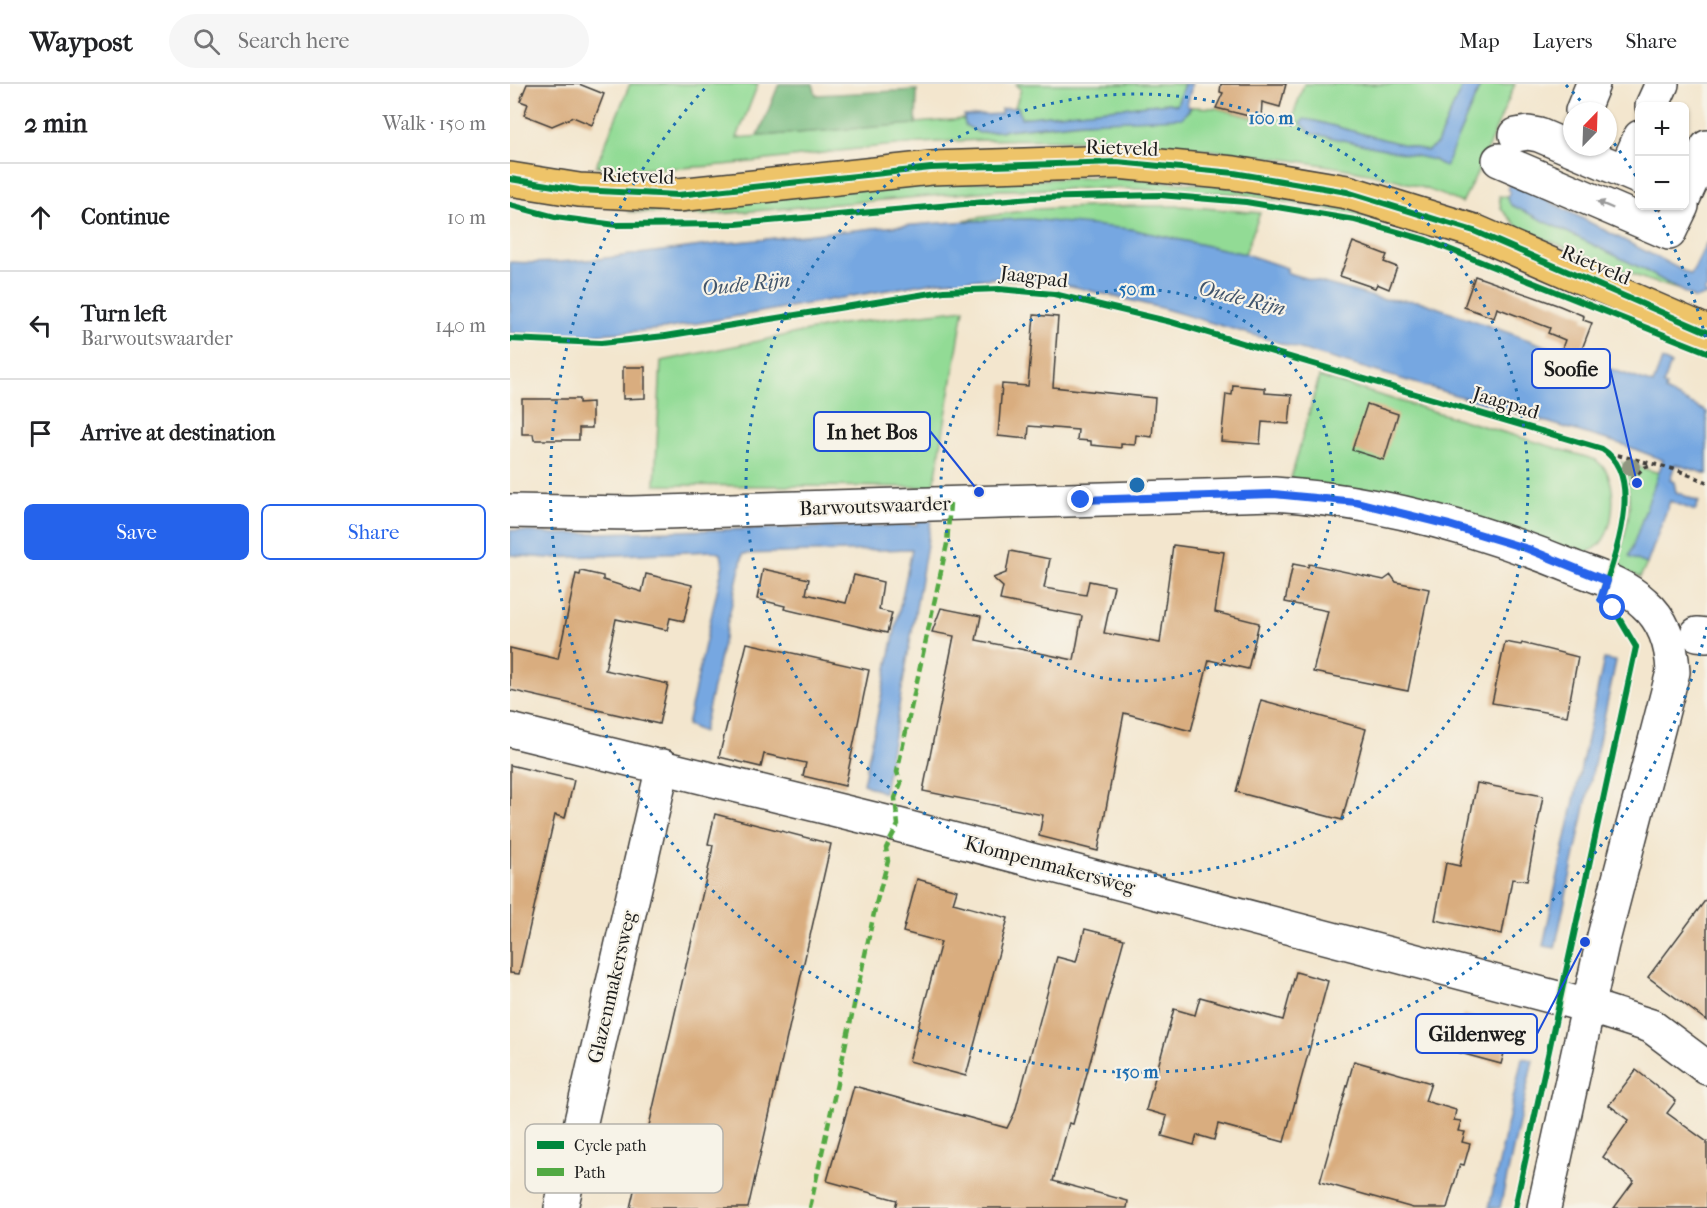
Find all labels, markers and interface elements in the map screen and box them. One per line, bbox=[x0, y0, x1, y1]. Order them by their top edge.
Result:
search box bbox=[169, 14, 589, 68]
text: Waypost bbox=[30, 25, 133, 58]
icon: search bbox=[190, 25, 223, 58]
text: Search here bbox=[238, 28, 349, 54]
text: Map bbox=[1459, 29, 1500, 53]
text: Layers bbox=[1533, 29, 1592, 53]
text: Share bbox=[1625, 29, 1677, 53]
north arrow bbox=[1563, 102, 1617, 156]
map controls bbox=[1635, 102, 1689, 210]
button: + bbox=[1635, 102, 1689, 156]
text: 2 min bbox=[24, 108, 87, 139]
text: 100 m bbox=[1248, 108, 1295, 129]
text: Walk · 150 m bbox=[382, 112, 486, 135]
street label: Rietveld bbox=[1085, 135, 1160, 161]
button: − bbox=[1635, 156, 1689, 210]
street label: Rietveld bbox=[601, 163, 676, 189]
one-way arrow bbox=[1595, 200, 1613, 210]
icon: ahead bbox=[24, 201, 57, 234]
text: Continue bbox=[81, 204, 170, 230]
text: 10 m bbox=[447, 206, 486, 229]
street label: Rietveld bbox=[1558, 240, 1635, 290]
street label: Jaagpad bbox=[997, 261, 1070, 293]
water label: Oude Rijn bbox=[700, 267, 792, 301]
water label: Oude Rijn bbox=[1196, 276, 1288, 320]
text: 50 m bbox=[1119, 279, 1156, 300]
text: Turn left bbox=[81, 301, 167, 327]
icon: left bbox=[24, 309, 57, 342]
text: 140 m bbox=[435, 314, 486, 337]
text: Barwoutswaarder bbox=[81, 327, 233, 350]
callout: Soofie bbox=[1532, 349, 1610, 388]
text: Soofie bbox=[1544, 357, 1599, 381]
street label: Jaagpad bbox=[1468, 381, 1543, 424]
callout: In het Bos bbox=[814, 412, 930, 451]
icon: arrive bbox=[24, 417, 57, 450]
text: Arrive at destination bbox=[81, 420, 275, 446]
text: In het Bos bbox=[826, 420, 918, 444]
centre of rings bbox=[1127, 475, 1147, 495]
route end bbox=[1067, 486, 1093, 512]
street label: Barwoutswaarder bbox=[799, 492, 952, 520]
button: Save bbox=[24, 504, 249, 560]
button: Share bbox=[261, 504, 486, 560]
route start bbox=[1599, 594, 1625, 620]
street label: Klompenmakersweg bbox=[962, 831, 1138, 899]
street label: Glazenmakersweg bbox=[583, 908, 641, 1066]
callout: Gildenweg bbox=[1416, 1014, 1537, 1053]
text: Gildenweg bbox=[1428, 1022, 1526, 1046]
text: 150 m bbox=[1116, 1062, 1159, 1083]
legend bbox=[525, 1124, 723, 1193]
text: Cycle path bbox=[574, 1136, 646, 1155]
text: Path bbox=[574, 1163, 606, 1182]

